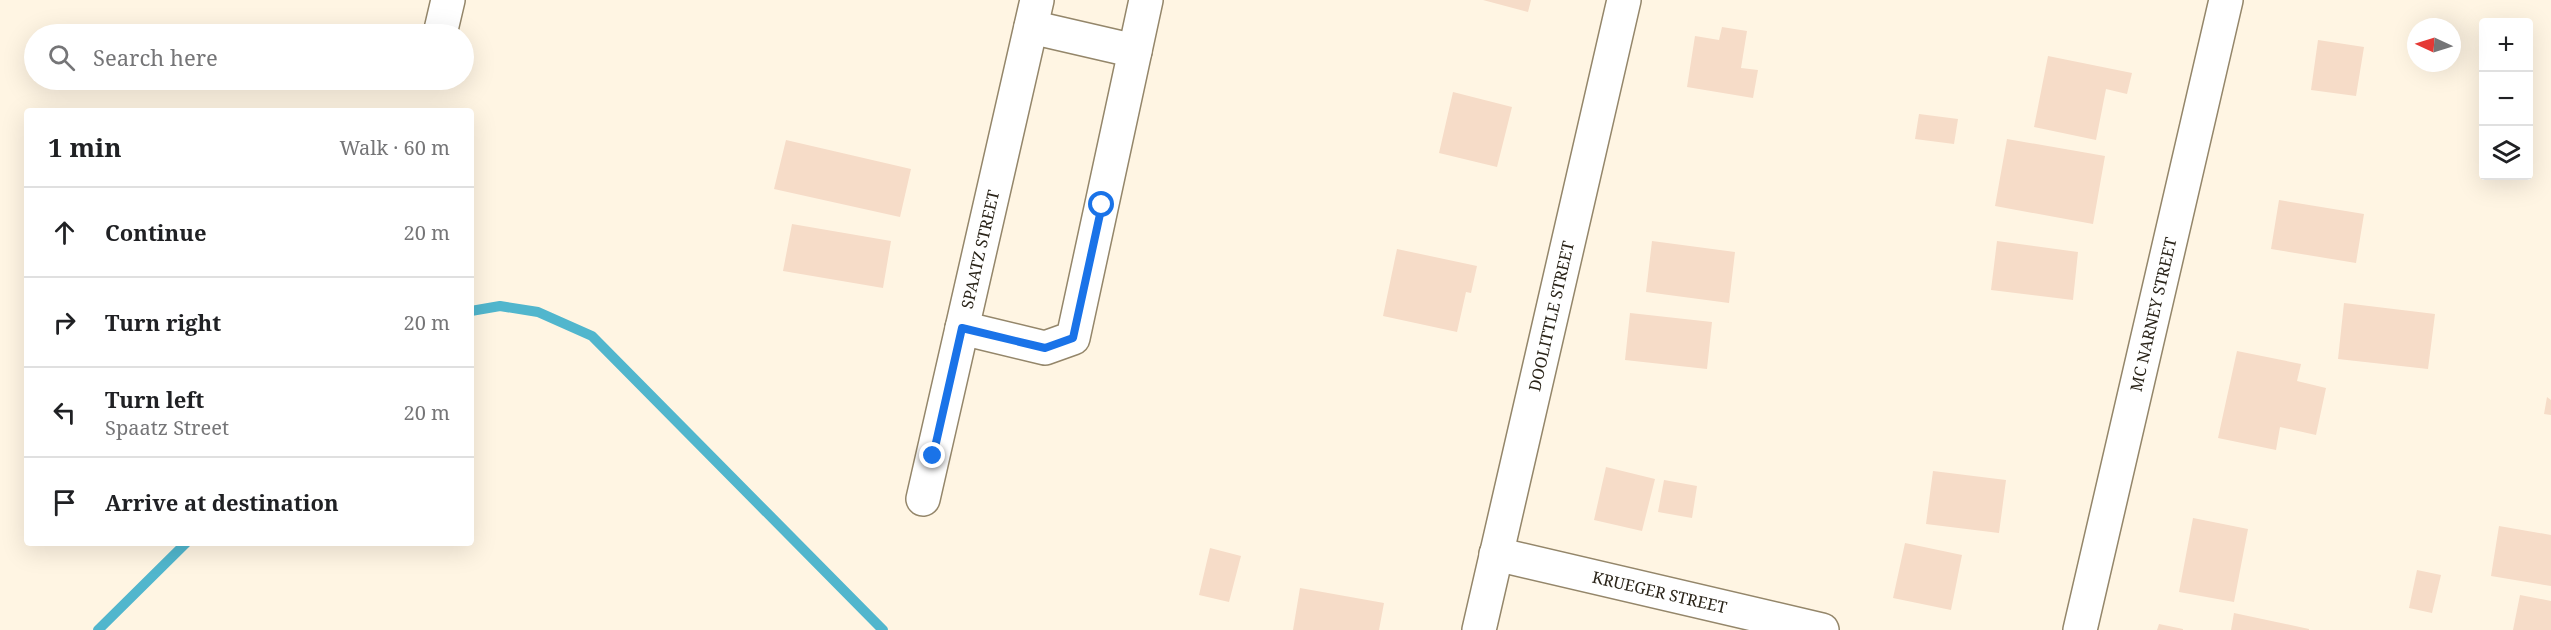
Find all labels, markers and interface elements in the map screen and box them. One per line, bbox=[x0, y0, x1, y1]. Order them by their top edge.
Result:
north arrow bbox=[2407, 18, 2461, 72]
map controls bbox=[2479, 18, 2533, 180]
button: + bbox=[2479, 18, 2533, 72]
search box bbox=[24, 24, 474, 90]
icon: search bbox=[45, 41, 78, 74]
text: Search here bbox=[93, 42, 218, 72]
button: − bbox=[2479, 72, 2533, 126]
button: layers bbox=[2479, 126, 2533, 180]
text: 1 min bbox=[48, 129, 122, 165]
text: Walk · 60 m bbox=[339, 134, 450, 161]
street label: SPAATZ STREET bbox=[956, 188, 1004, 311]
route start bbox=[1088, 191, 1114, 217]
icon: ahead bbox=[48, 216, 81, 249]
text: Continue bbox=[105, 217, 207, 247]
text: 20 m bbox=[404, 219, 450, 246]
street label: MC NARNEY STREET bbox=[2125, 235, 2182, 394]
street label: DOOLITTLE STREET bbox=[1523, 239, 1579, 393]
icon: right bbox=[48, 306, 81, 339]
text: Turn right bbox=[105, 307, 221, 337]
text: 20 m bbox=[404, 309, 450, 336]
text: Turn left bbox=[105, 384, 204, 414]
icon: left bbox=[48, 396, 81, 429]
text: 20 m bbox=[404, 399, 450, 426]
text: Spaatz Street bbox=[105, 414, 229, 441]
route end bbox=[919, 442, 945, 468]
icon: arrive bbox=[48, 486, 81, 519]
text: Arrive at destination bbox=[105, 487, 339, 517]
street label: KRUEGER STREET bbox=[1590, 566, 1729, 619]

